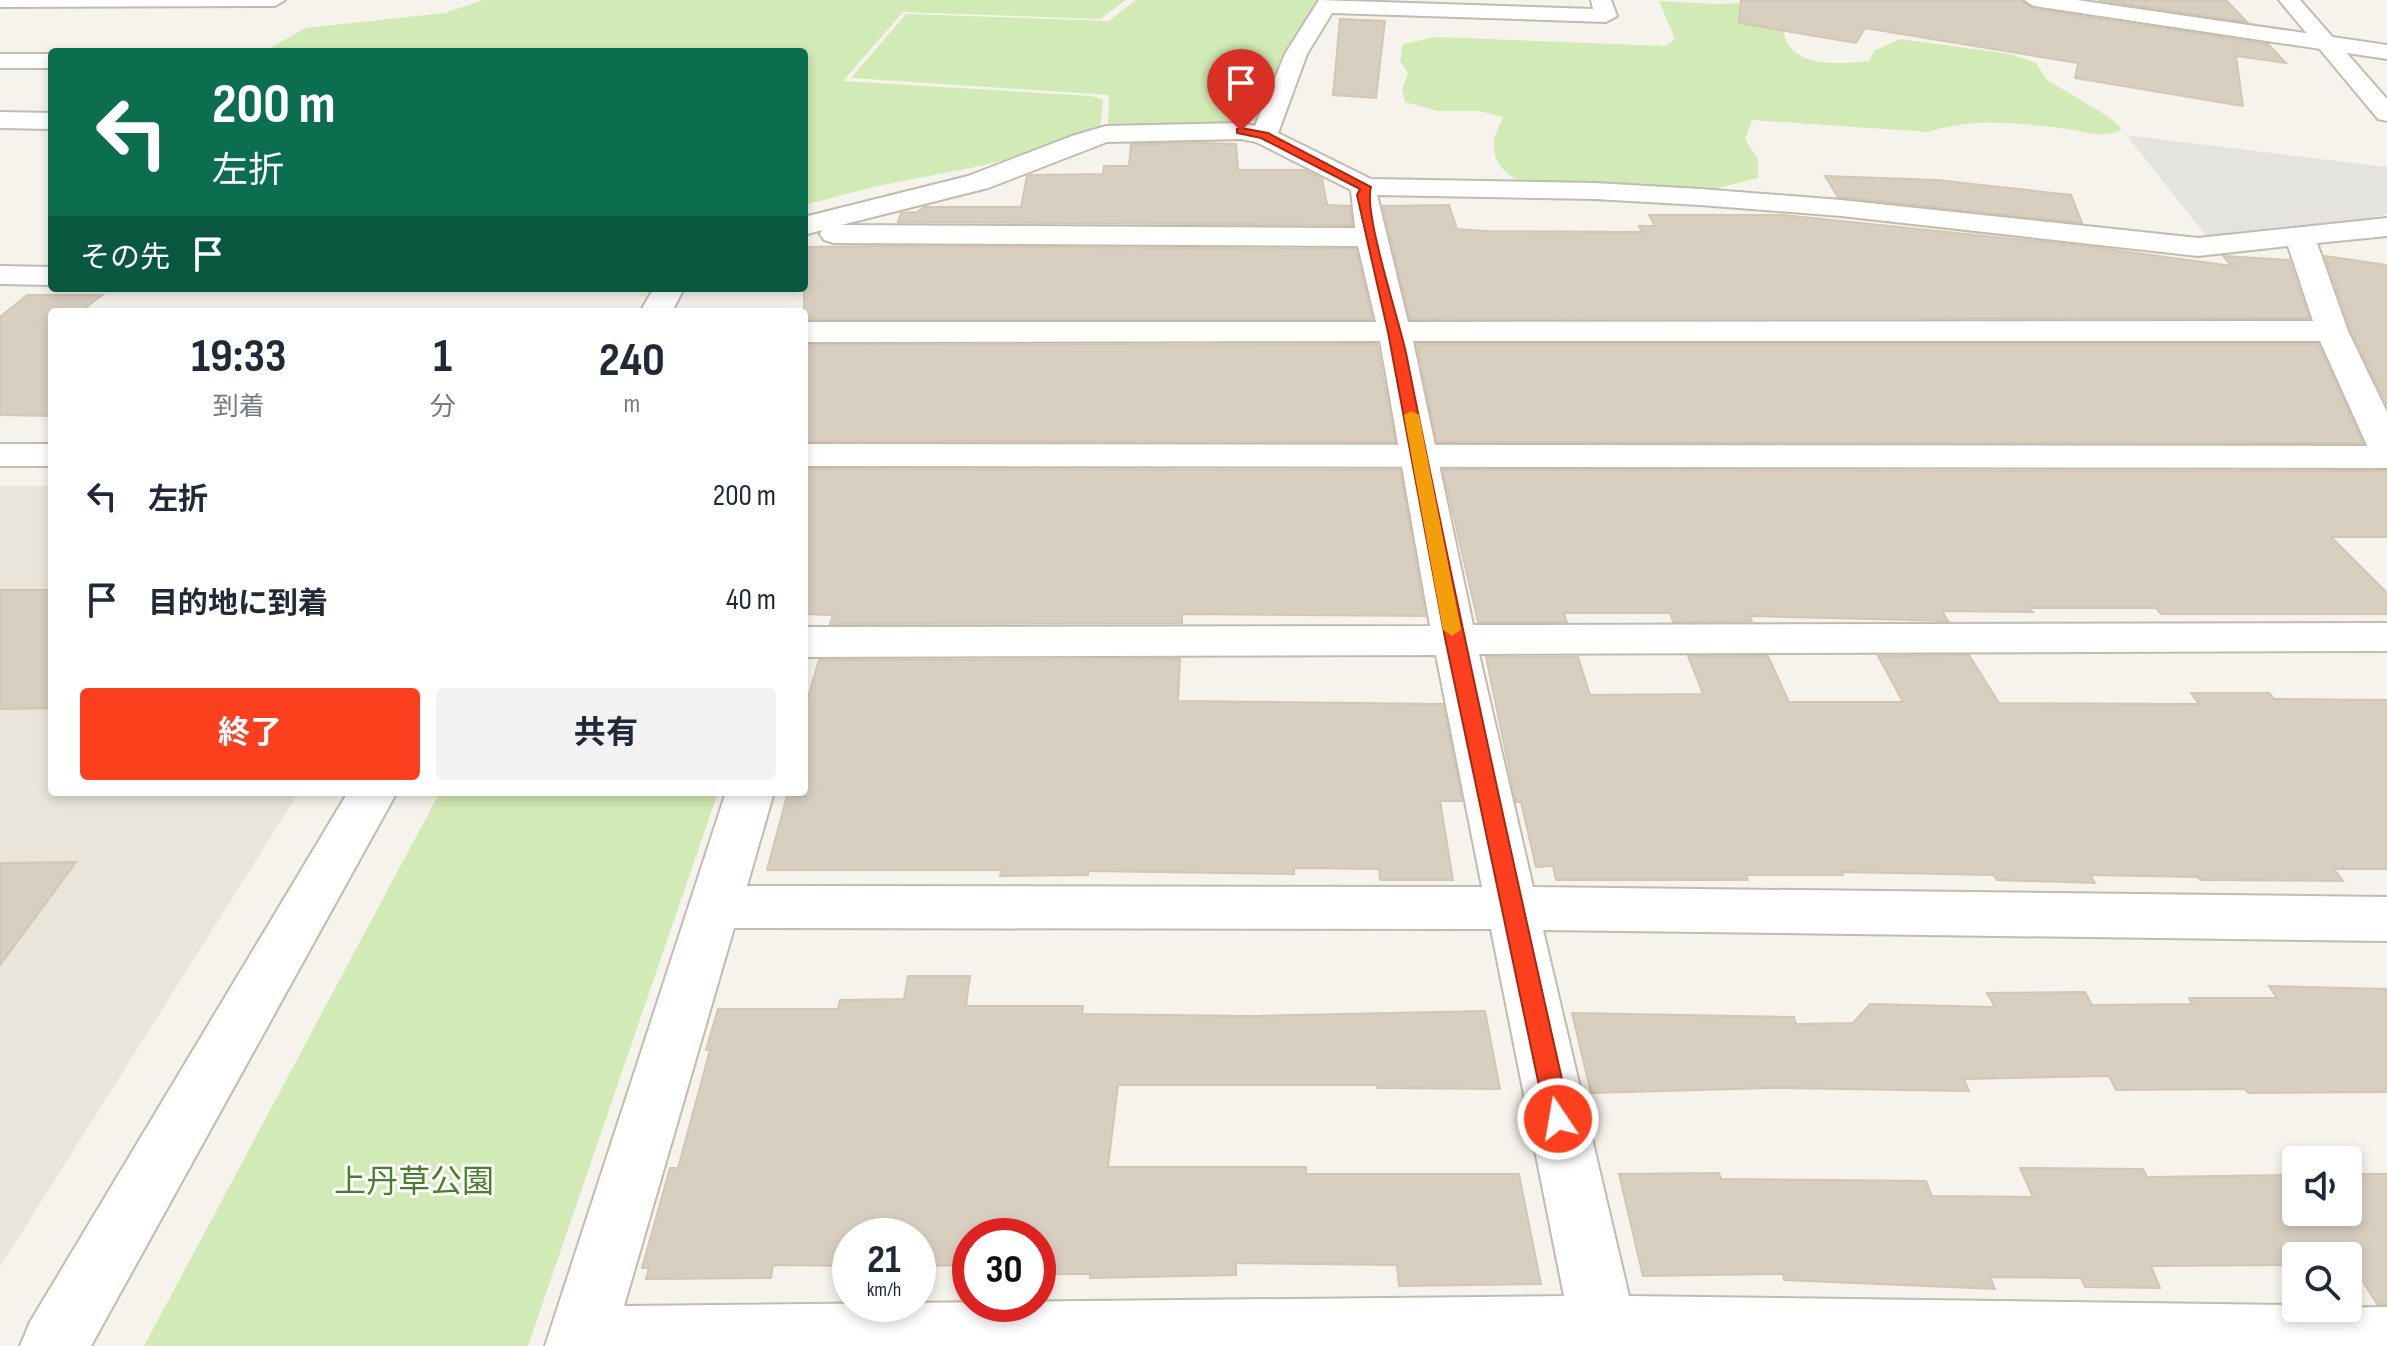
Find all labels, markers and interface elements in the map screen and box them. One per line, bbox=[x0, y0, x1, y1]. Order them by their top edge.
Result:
pin bbox=[1207, 49, 1275, 131]
icon: arrive bbox=[1219, 61, 1263, 105]
text: 200 m bbox=[212, 72, 336, 139]
icon: left bbox=[80, 80, 184, 184]
text: 左折 bbox=[212, 150, 284, 193]
icon: arrive bbox=[186, 232, 230, 276]
text: その先 bbox=[80, 240, 170, 276]
text: 19:33 bbox=[191, 328, 286, 385]
text: 1 bbox=[433, 328, 452, 385]
text: 240 bbox=[599, 332, 665, 389]
text: m bbox=[623, 389, 640, 420]
text: 到着 bbox=[213, 392, 265, 423]
text: 分 bbox=[430, 392, 456, 423]
icon: left bbox=[80, 474, 124, 518]
text: 200 m bbox=[713, 478, 776, 514]
text: 左折 bbox=[148, 482, 208, 518]
icon: arrive bbox=[80, 578, 124, 622]
text: 40 m bbox=[726, 582, 776, 618]
text: 目的地に到着 bbox=[148, 586, 328, 622]
button: 終了 bbox=[80, 688, 420, 780]
button: 共有 bbox=[436, 688, 776, 780]
position arrow bbox=[1516, 1077, 1600, 1161]
map controls bbox=[2282, 1146, 2362, 1322]
button: sound bbox=[2282, 1146, 2362, 1226]
park label: 上丹草公園 bbox=[334, 1163, 494, 1202]
speed limit sign: 30 bbox=[952, 1218, 1056, 1322]
text: 21 bbox=[867, 1236, 901, 1284]
button: search bbox=[2282, 1242, 2362, 1322]
text: km/h bbox=[867, 1278, 901, 1302]

